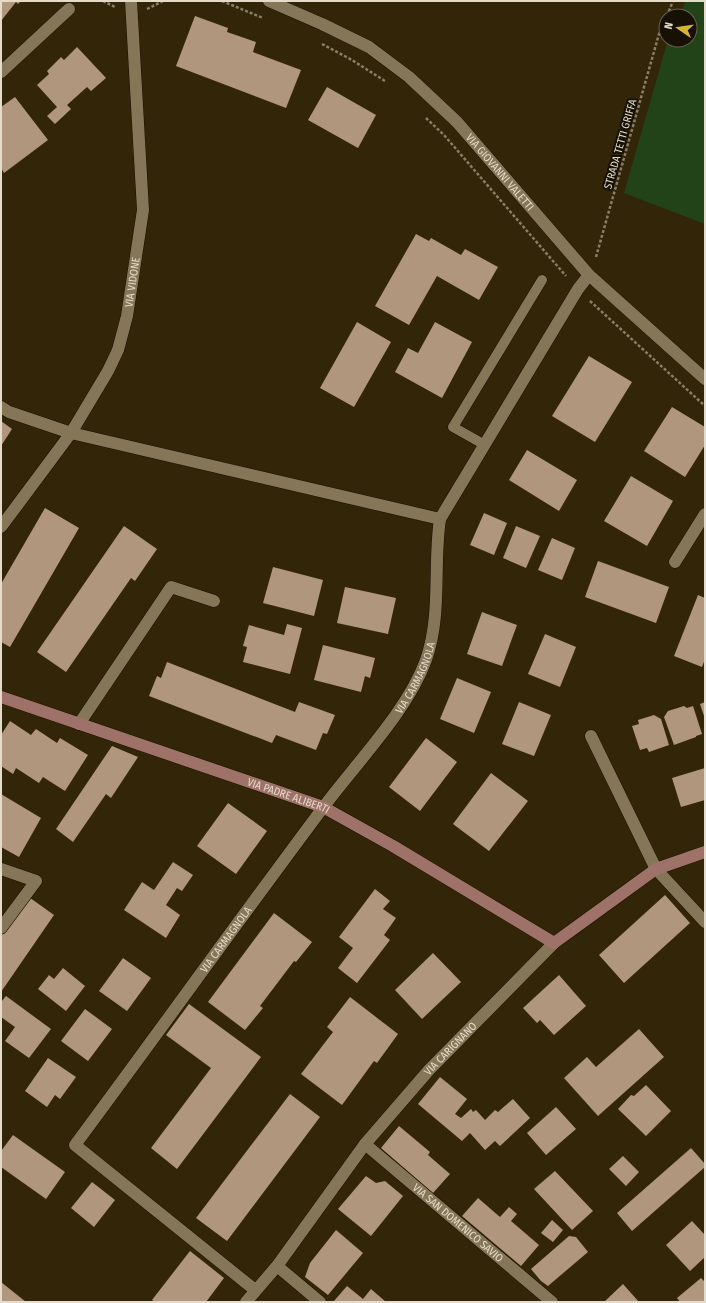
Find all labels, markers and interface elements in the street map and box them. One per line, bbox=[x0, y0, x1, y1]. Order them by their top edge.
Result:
north arrow bbox=[658, 8, 698, 48]
text: N bbox=[662, 21, 676, 31]
street label: STRADA TETTI GRIFFA bbox=[601, 98, 640, 190]
street label: VIA GIOVANNI VALETTI bbox=[463, 131, 537, 214]
street label: VIA VIDONE bbox=[122, 256, 143, 308]
street label: VIA CARMAGNOLA bbox=[393, 640, 438, 716]
street label: VIA PADRE ALIBERTI bbox=[245, 776, 332, 817]
street label: VIA CARMAGNOLA bbox=[198, 904, 255, 975]
street label: VIA CARIGNANO bbox=[421, 1019, 480, 1078]
street label: VIA SAN DOMENICO SAVIO bbox=[410, 1181, 506, 1265]

